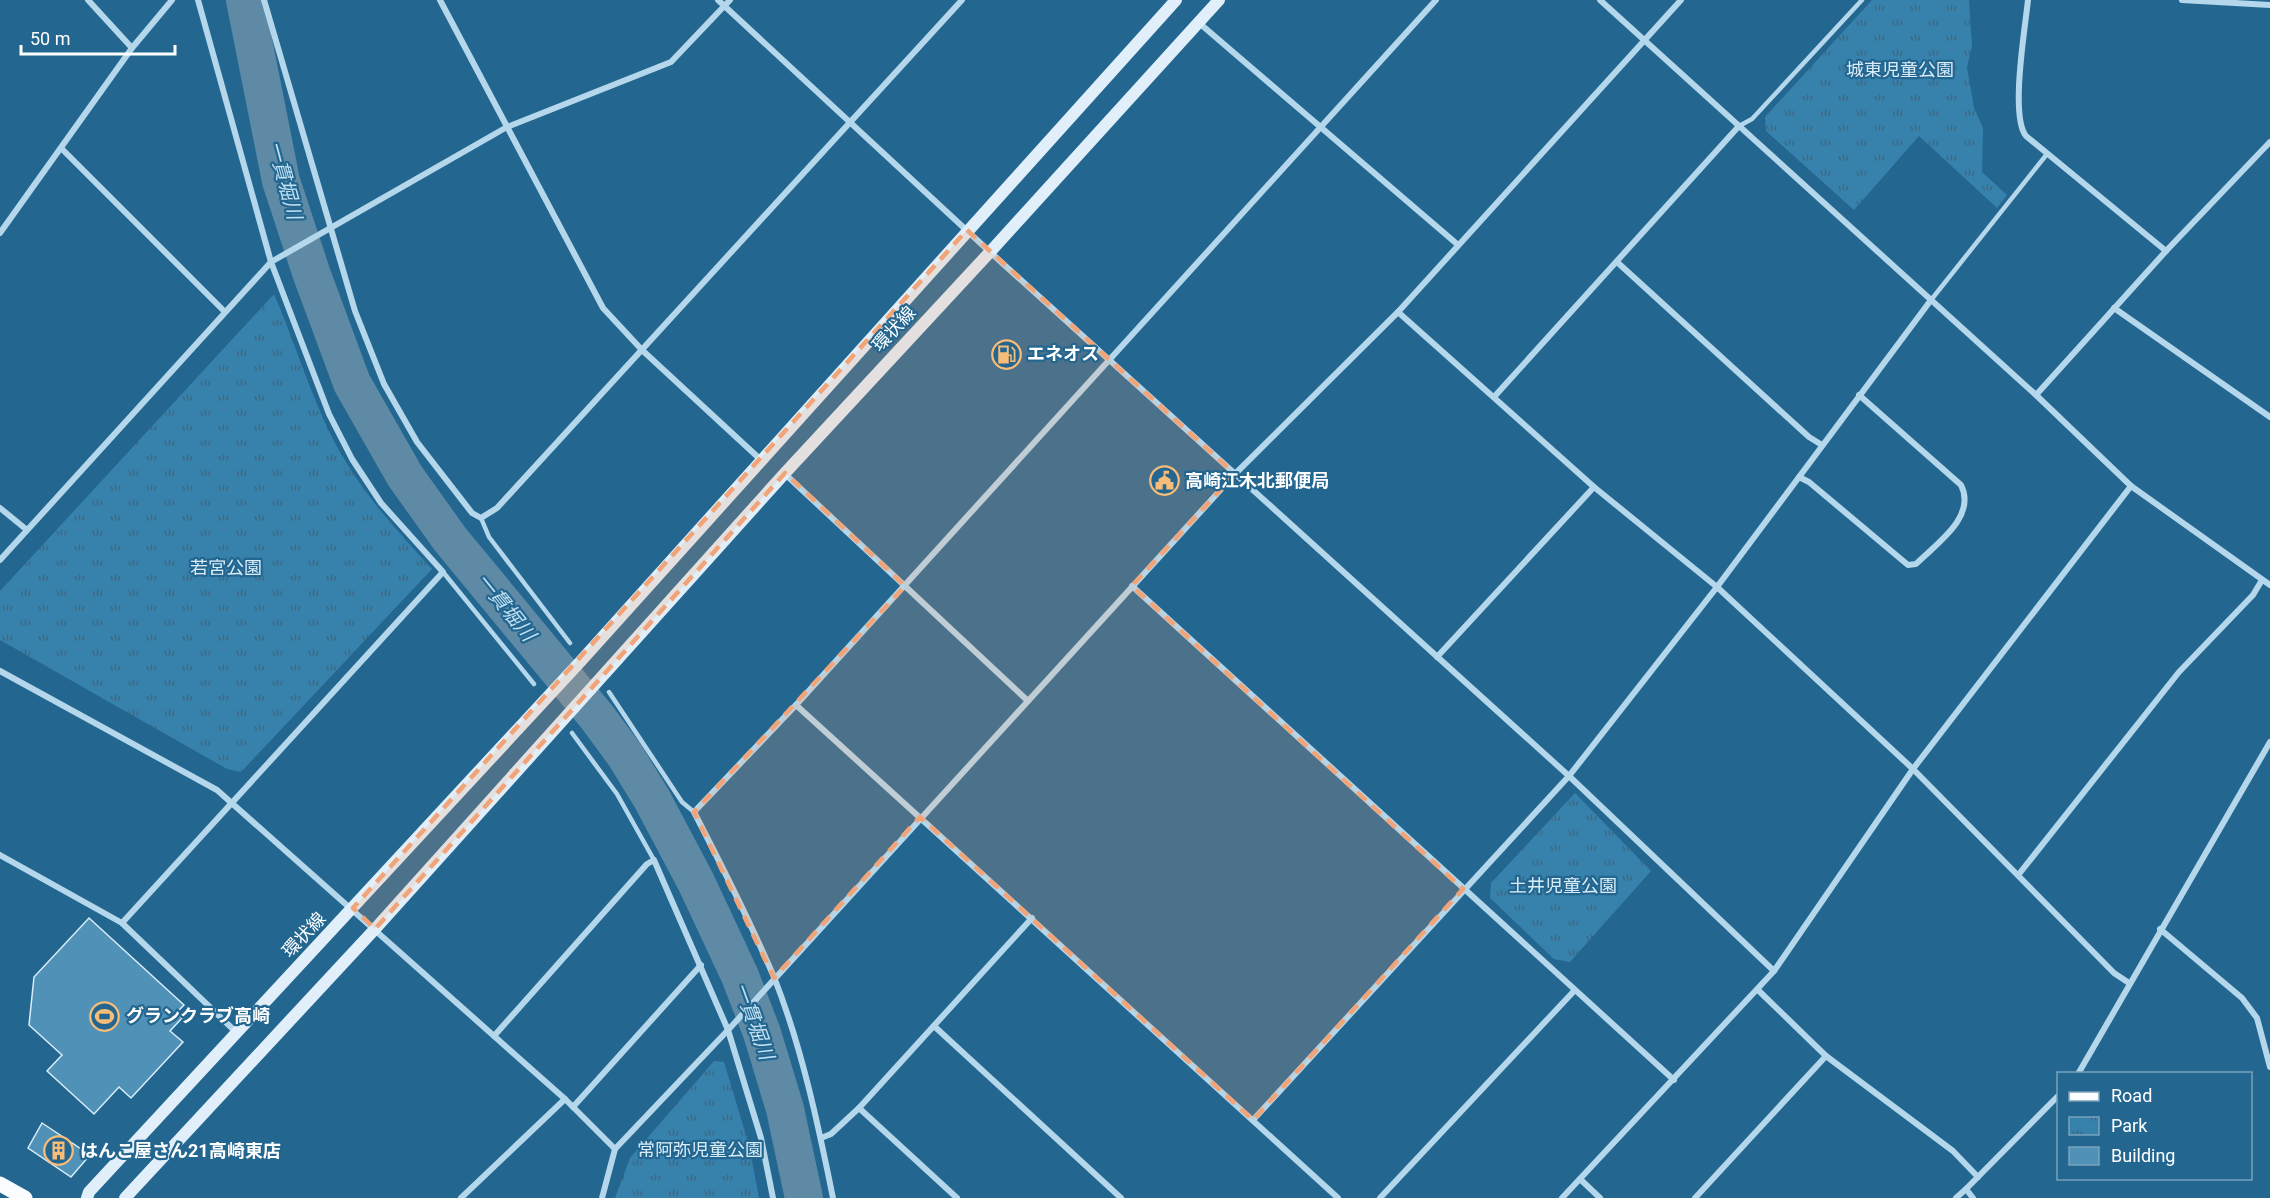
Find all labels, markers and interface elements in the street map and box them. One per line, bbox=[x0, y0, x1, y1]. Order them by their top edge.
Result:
scale bar bbox=[21, 18, 176, 56]
text: 50 m bbox=[30, 28, 70, 49]
park label: 城東児童公園 bbox=[1846, 59, 1954, 80]
water label: 一貫堀川 bbox=[263, 138, 307, 224]
street label: 環状線 bbox=[868, 302, 920, 356]
fuel station icon: エネオス bbox=[990, 338, 1022, 370]
place label: エネオス bbox=[1027, 343, 1099, 364]
public building icon: 高崎江木北郵便局 bbox=[1148, 465, 1180, 497]
place label: 高崎江木北郵便局 bbox=[1185, 470, 1329, 491]
park label: 若宮公園 bbox=[190, 557, 262, 578]
water label: 一貫堀川 bbox=[472, 568, 542, 647]
park label: 土井児童公園 bbox=[1509, 875, 1617, 896]
street label: 環状線 bbox=[278, 908, 330, 962]
water label: 一貫堀川 bbox=[729, 979, 780, 1065]
sports icon: グランクラブ高崎 bbox=[89, 1000, 121, 1032]
place label: グランクラブ高崎 bbox=[126, 1005, 270, 1026]
legend bbox=[2057, 1072, 2252, 1180]
text: Road bbox=[2111, 1085, 2152, 1106]
text: Park bbox=[2111, 1115, 2148, 1136]
building icon: はんこ屋さん21高崎東店 bbox=[43, 1135, 75, 1167]
park label: 常阿弥児童公園 bbox=[637, 1139, 763, 1160]
place label: はんこ屋さん21高崎東店 bbox=[80, 1140, 281, 1161]
text: Building bbox=[2111, 1145, 2175, 1166]

